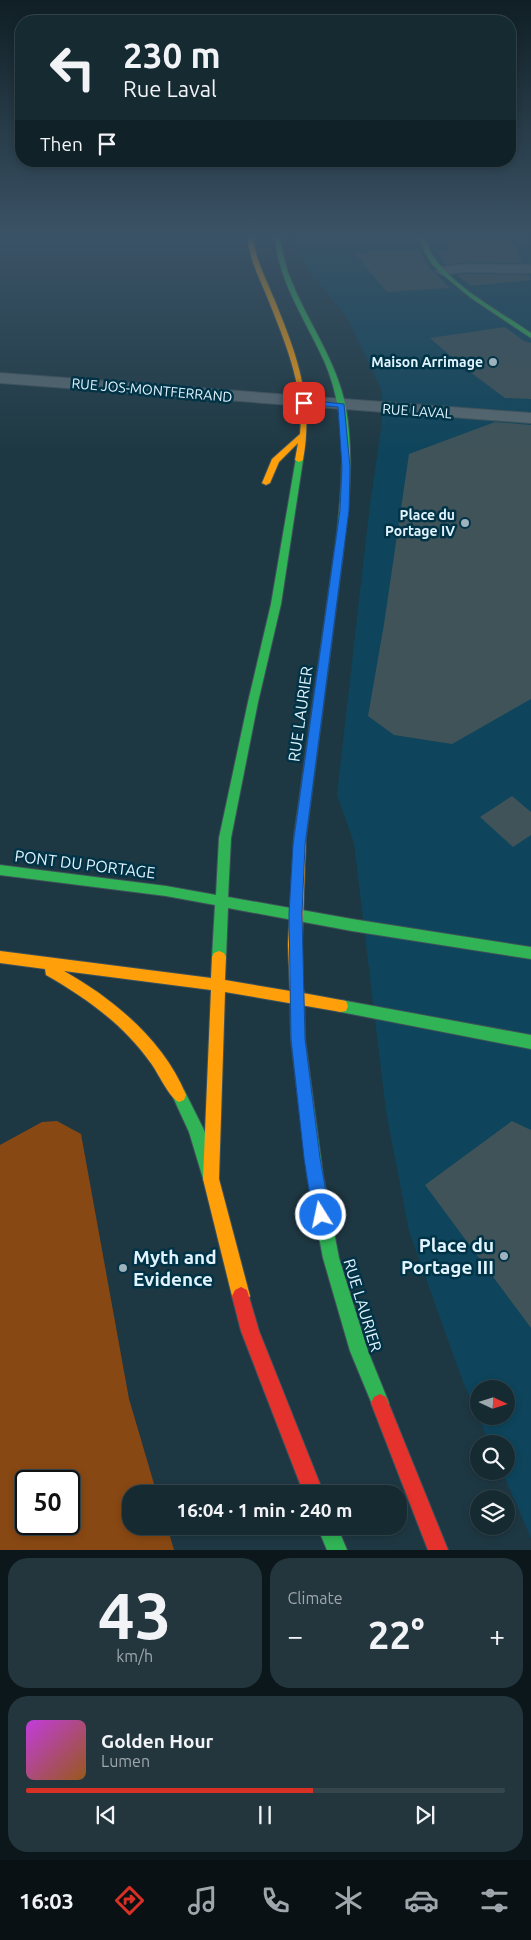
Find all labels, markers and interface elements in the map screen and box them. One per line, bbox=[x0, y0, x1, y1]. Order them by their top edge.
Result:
icon: left bbox=[40, 35, 105, 100]
text: 230 m bbox=[123, 35, 221, 75]
text: Rue Laval bbox=[123, 76, 217, 101]
icon: arrive bbox=[93, 130, 121, 158]
text: Then bbox=[40, 133, 83, 155]
place label: Maison Arrimage bbox=[371, 354, 483, 370]
marker: Maison Arrimage bbox=[487, 356, 499, 368]
street label: RUE JOS-MONTFERRAND bbox=[71, 375, 233, 405]
pin bbox=[283, 382, 325, 424]
icon: arrive bbox=[290, 389, 318, 417]
street label: RUE LAVAL bbox=[382, 401, 452, 421]
place label: Place du Portage IV bbox=[385, 507, 455, 539]
marker: Place du Portage IV bbox=[459, 517, 471, 529]
street label: RUE LAURIER bbox=[284, 665, 316, 763]
street label: PONT DU PORTAGE bbox=[14, 846, 156, 882]
position arrow bbox=[294, 1188, 346, 1240]
place label: Place du Portage III bbox=[401, 1234, 494, 1278]
place label: Myth and Evidence bbox=[133, 1246, 217, 1290]
marker: Place du Portage III bbox=[498, 1250, 510, 1262]
street label: RUE LAURIER bbox=[340, 1256, 386, 1354]
marker: Myth and Evidence bbox=[117, 1262, 129, 1274]
north arrow bbox=[470, 1380, 515, 1425]
map controls bbox=[470, 1380, 515, 1535]
button: search bbox=[470, 1435, 515, 1480]
speed limit sign: 50 bbox=[15, 1470, 80, 1535]
button: layers bbox=[470, 1490, 515, 1535]
text: 16:04 · 1 min · 240 m bbox=[177, 1499, 352, 1521]
text: 43 bbox=[98, 1578, 171, 1651]
text: Climate bbox=[288, 1589, 343, 1607]
text: 22° bbox=[368, 1614, 424, 1656]
text: − bbox=[288, 1620, 303, 1651]
text: + bbox=[489, 1620, 505, 1651]
text: km/h bbox=[116, 1647, 153, 1665]
text: Golden Hour bbox=[101, 1730, 213, 1752]
text: Lumen bbox=[101, 1752, 150, 1770]
icon: previous bbox=[92, 1801, 120, 1829]
icon: pause bbox=[251, 1801, 279, 1829]
icon: next bbox=[411, 1801, 439, 1829]
icon: directions bbox=[112, 1883, 147, 1918]
icon: music bbox=[185, 1883, 220, 1918]
icon: phone bbox=[258, 1883, 293, 1918]
icon: climate bbox=[331, 1883, 366, 1918]
icon: car bbox=[404, 1883, 439, 1918]
icon: filters bbox=[477, 1883, 512, 1918]
text: 16:03 bbox=[19, 1888, 74, 1913]

